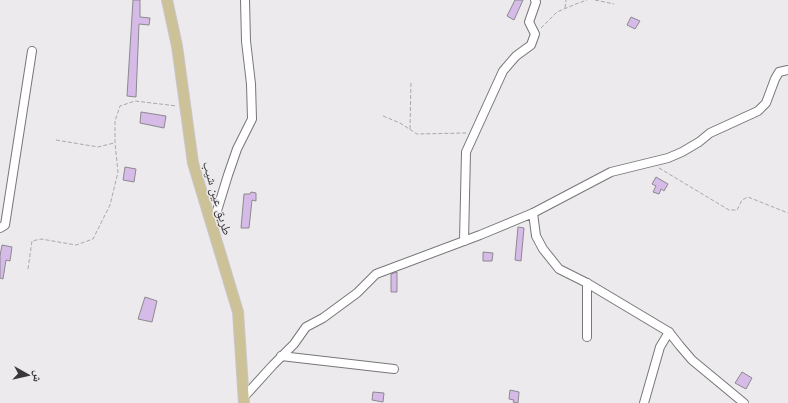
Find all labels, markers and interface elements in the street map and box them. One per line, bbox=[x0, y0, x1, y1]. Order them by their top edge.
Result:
street label: طريق عين شيب bbox=[198, 159, 237, 237]
north arrow bbox=[8, 355, 48, 395]
text: ش bbox=[29, 369, 47, 384]

